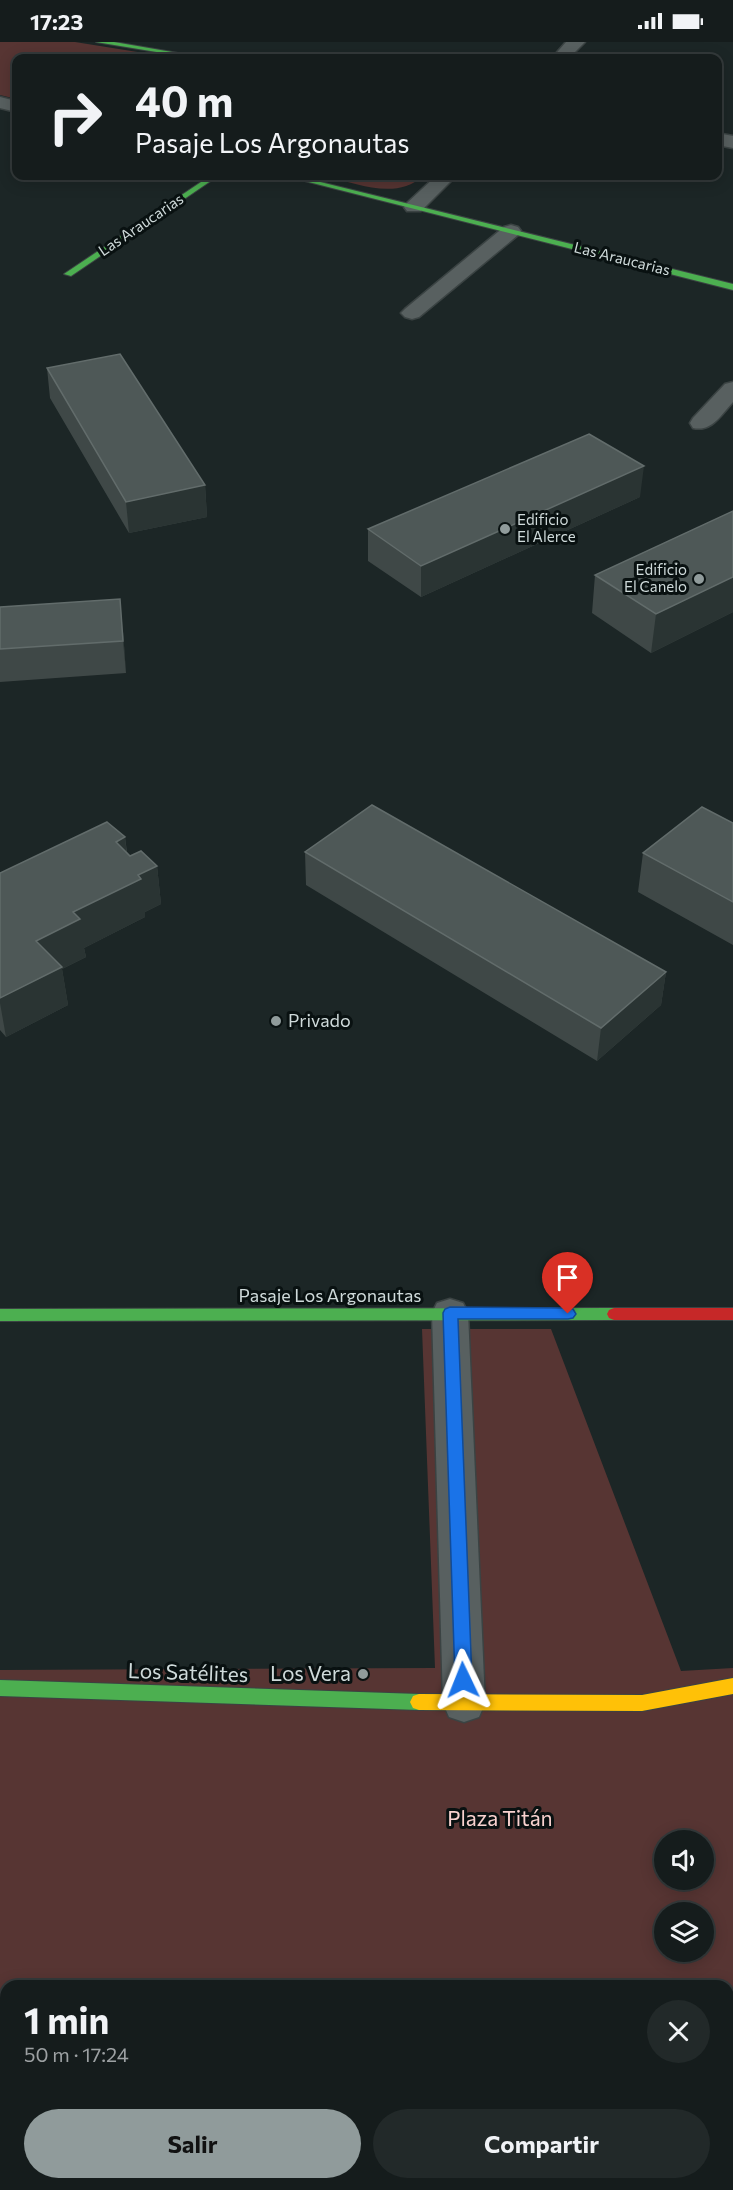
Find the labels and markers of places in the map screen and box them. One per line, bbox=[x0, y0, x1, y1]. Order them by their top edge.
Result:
place label: Edificio El Alerce bbox=[517, 510, 576, 545]
marker: Edificio El Alerce bbox=[498, 522, 512, 536]
place label: Edificio El Canelo bbox=[624, 560, 687, 595]
marker: Edificio El Canelo bbox=[692, 572, 706, 586]
place label: Privado bbox=[288, 1009, 351, 1031]
marker: Privado bbox=[269, 1014, 283, 1028]
pin bbox=[542, 1252, 593, 1314]
place label: Los Vera bbox=[270, 1660, 351, 1685]
marker: Los Vera bbox=[356, 1667, 370, 1681]

